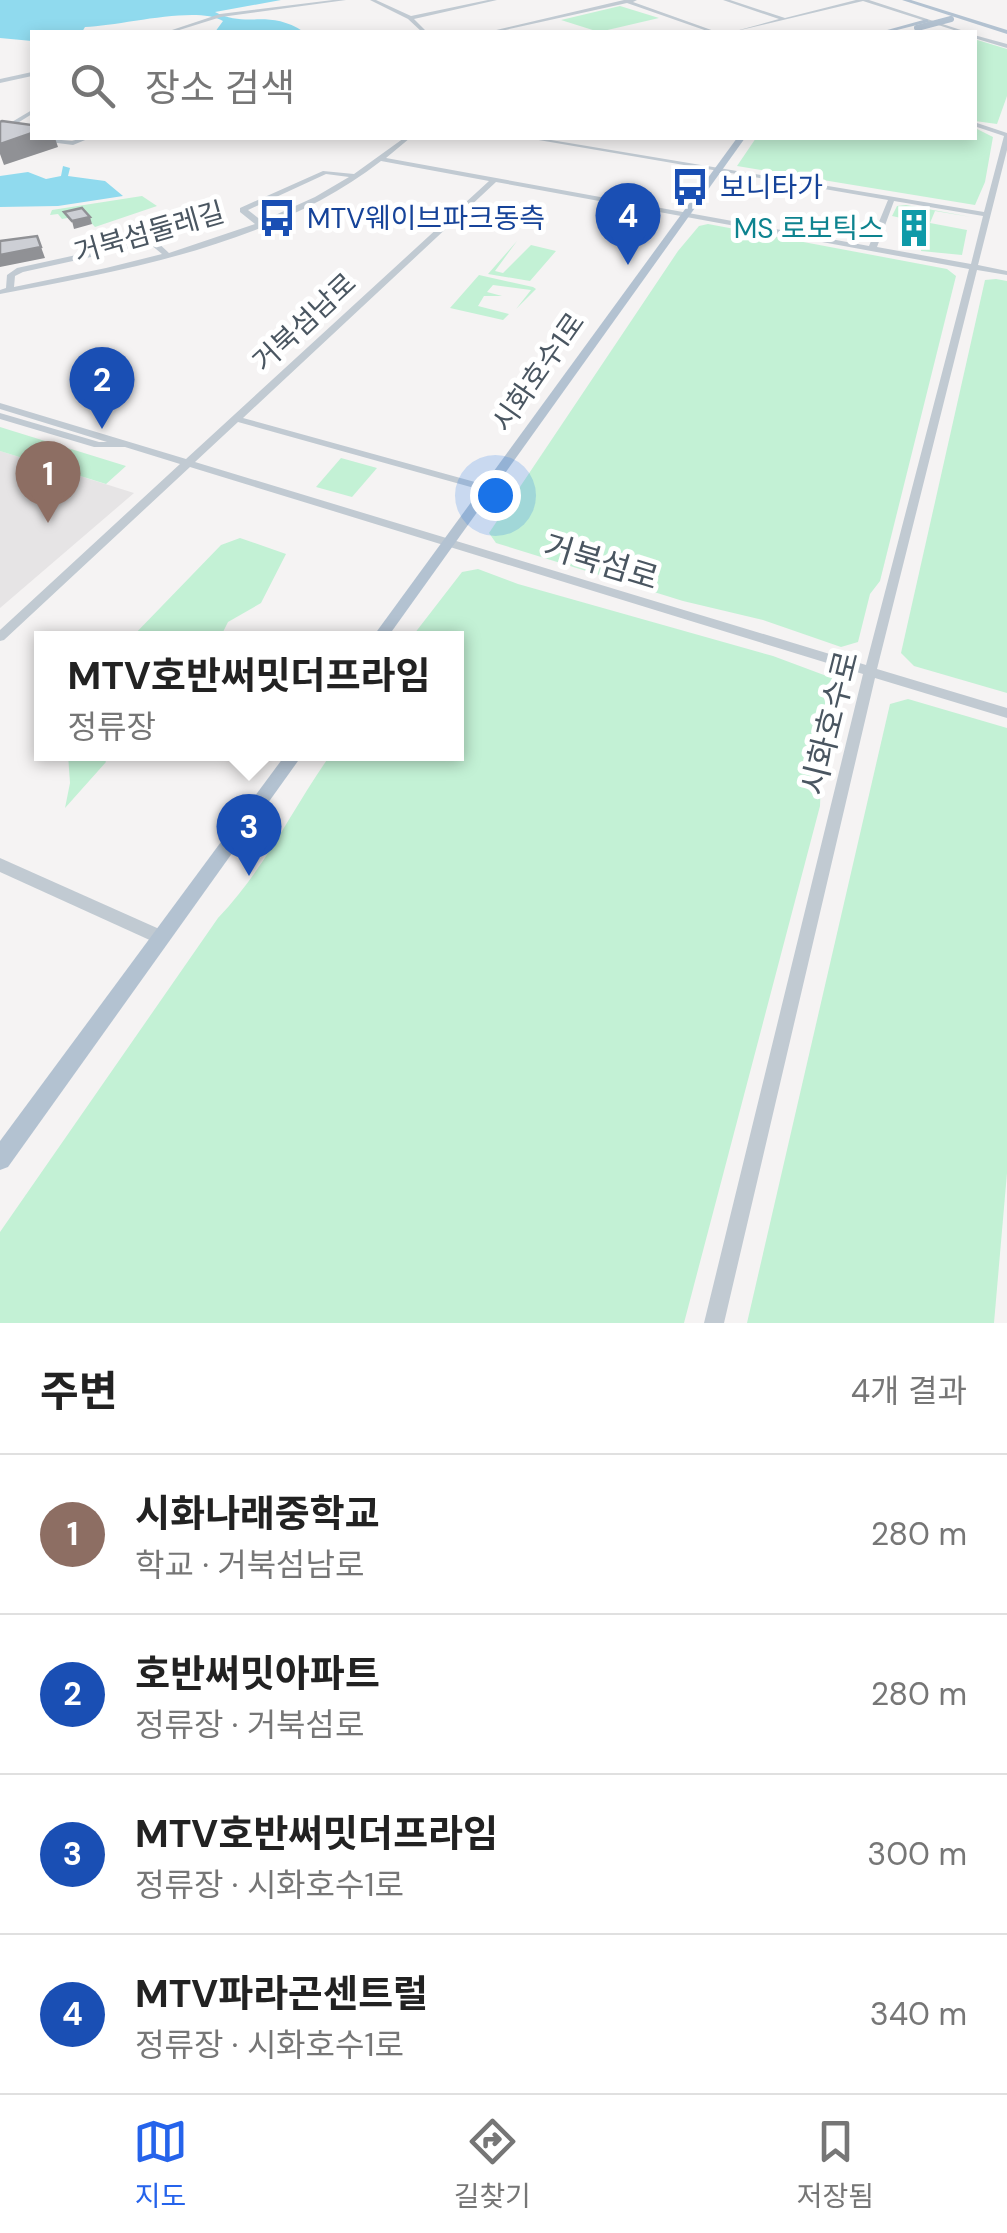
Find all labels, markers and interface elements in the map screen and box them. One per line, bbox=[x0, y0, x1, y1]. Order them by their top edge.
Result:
search box bbox=[30, 30, 977, 140]
icon: search bbox=[65, 58, 120, 113]
text: 장소 검색 bbox=[145, 63, 295, 113]
bus stop icon: 보니타가 bbox=[669, 166, 711, 208]
place label: 보니타가 bbox=[720, 169, 823, 206]
pin: 4 bbox=[596, 182, 660, 265]
street label: 거북섬둘레길 bbox=[70, 193, 229, 272]
bus stop icon: MTV웨이브파크동측 bbox=[256, 197, 298, 239]
place label: MTV웨이브파크동측 bbox=[307, 200, 545, 237]
building icon: MS 로보틱스 bbox=[893, 207, 935, 249]
place label: MS 로보틱스 bbox=[734, 210, 884, 247]
street label: 거북섬남로 bbox=[245, 265, 364, 380]
street label: 시화호수1로 bbox=[484, 305, 593, 439]
pin: 2 bbox=[70, 346, 134, 429]
pin: 1 bbox=[15, 440, 80, 523]
your location bbox=[470, 470, 521, 521]
street label: 거북섬로 bbox=[539, 525, 663, 599]
popup bbox=[34, 631, 464, 761]
street label: 시화호수로 bbox=[792, 647, 868, 799]
text: MTV호반써밋더프라임 bbox=[68, 651, 430, 701]
text: 정류장 bbox=[68, 706, 156, 748]
pin: 3 bbox=[216, 794, 282, 876]
text: 주변 bbox=[40, 1364, 117, 1419]
text: 4개 결과 bbox=[851, 1370, 967, 1412]
text: 시화나래중학교 bbox=[135, 1489, 380, 1539]
text: 1 bbox=[67, 1513, 78, 1555]
text: 280 m bbox=[871, 1513, 967, 1555]
text: 학교 · 거북섬남로 bbox=[135, 1544, 364, 1586]
text: 호반써밋아파트 bbox=[135, 1649, 380, 1699]
text: 2 bbox=[63, 1673, 82, 1715]
text: 280 m bbox=[871, 1673, 967, 1715]
text: 정류장 · 거북섬로 bbox=[135, 1704, 364, 1746]
text: MTV호반써밋더프라임 bbox=[135, 1809, 498, 1859]
text: 3 bbox=[63, 1833, 82, 1875]
text: 300 m bbox=[867, 1833, 967, 1875]
text: 정류장 · 시화호수1로 bbox=[135, 1864, 404, 1906]
text: MTV파라곤센트럴 bbox=[135, 1969, 428, 2019]
text: 4 bbox=[62, 1993, 83, 2035]
text: 340 m bbox=[870, 1993, 967, 2035]
text: 정류장 · 시화호수1로 bbox=[135, 2024, 404, 2066]
tab: 지도 bbox=[133, 2114, 188, 2215]
tab: 길찾기 bbox=[454, 2114, 531, 2215]
tab: 저장됨 bbox=[797, 2114, 874, 2215]

